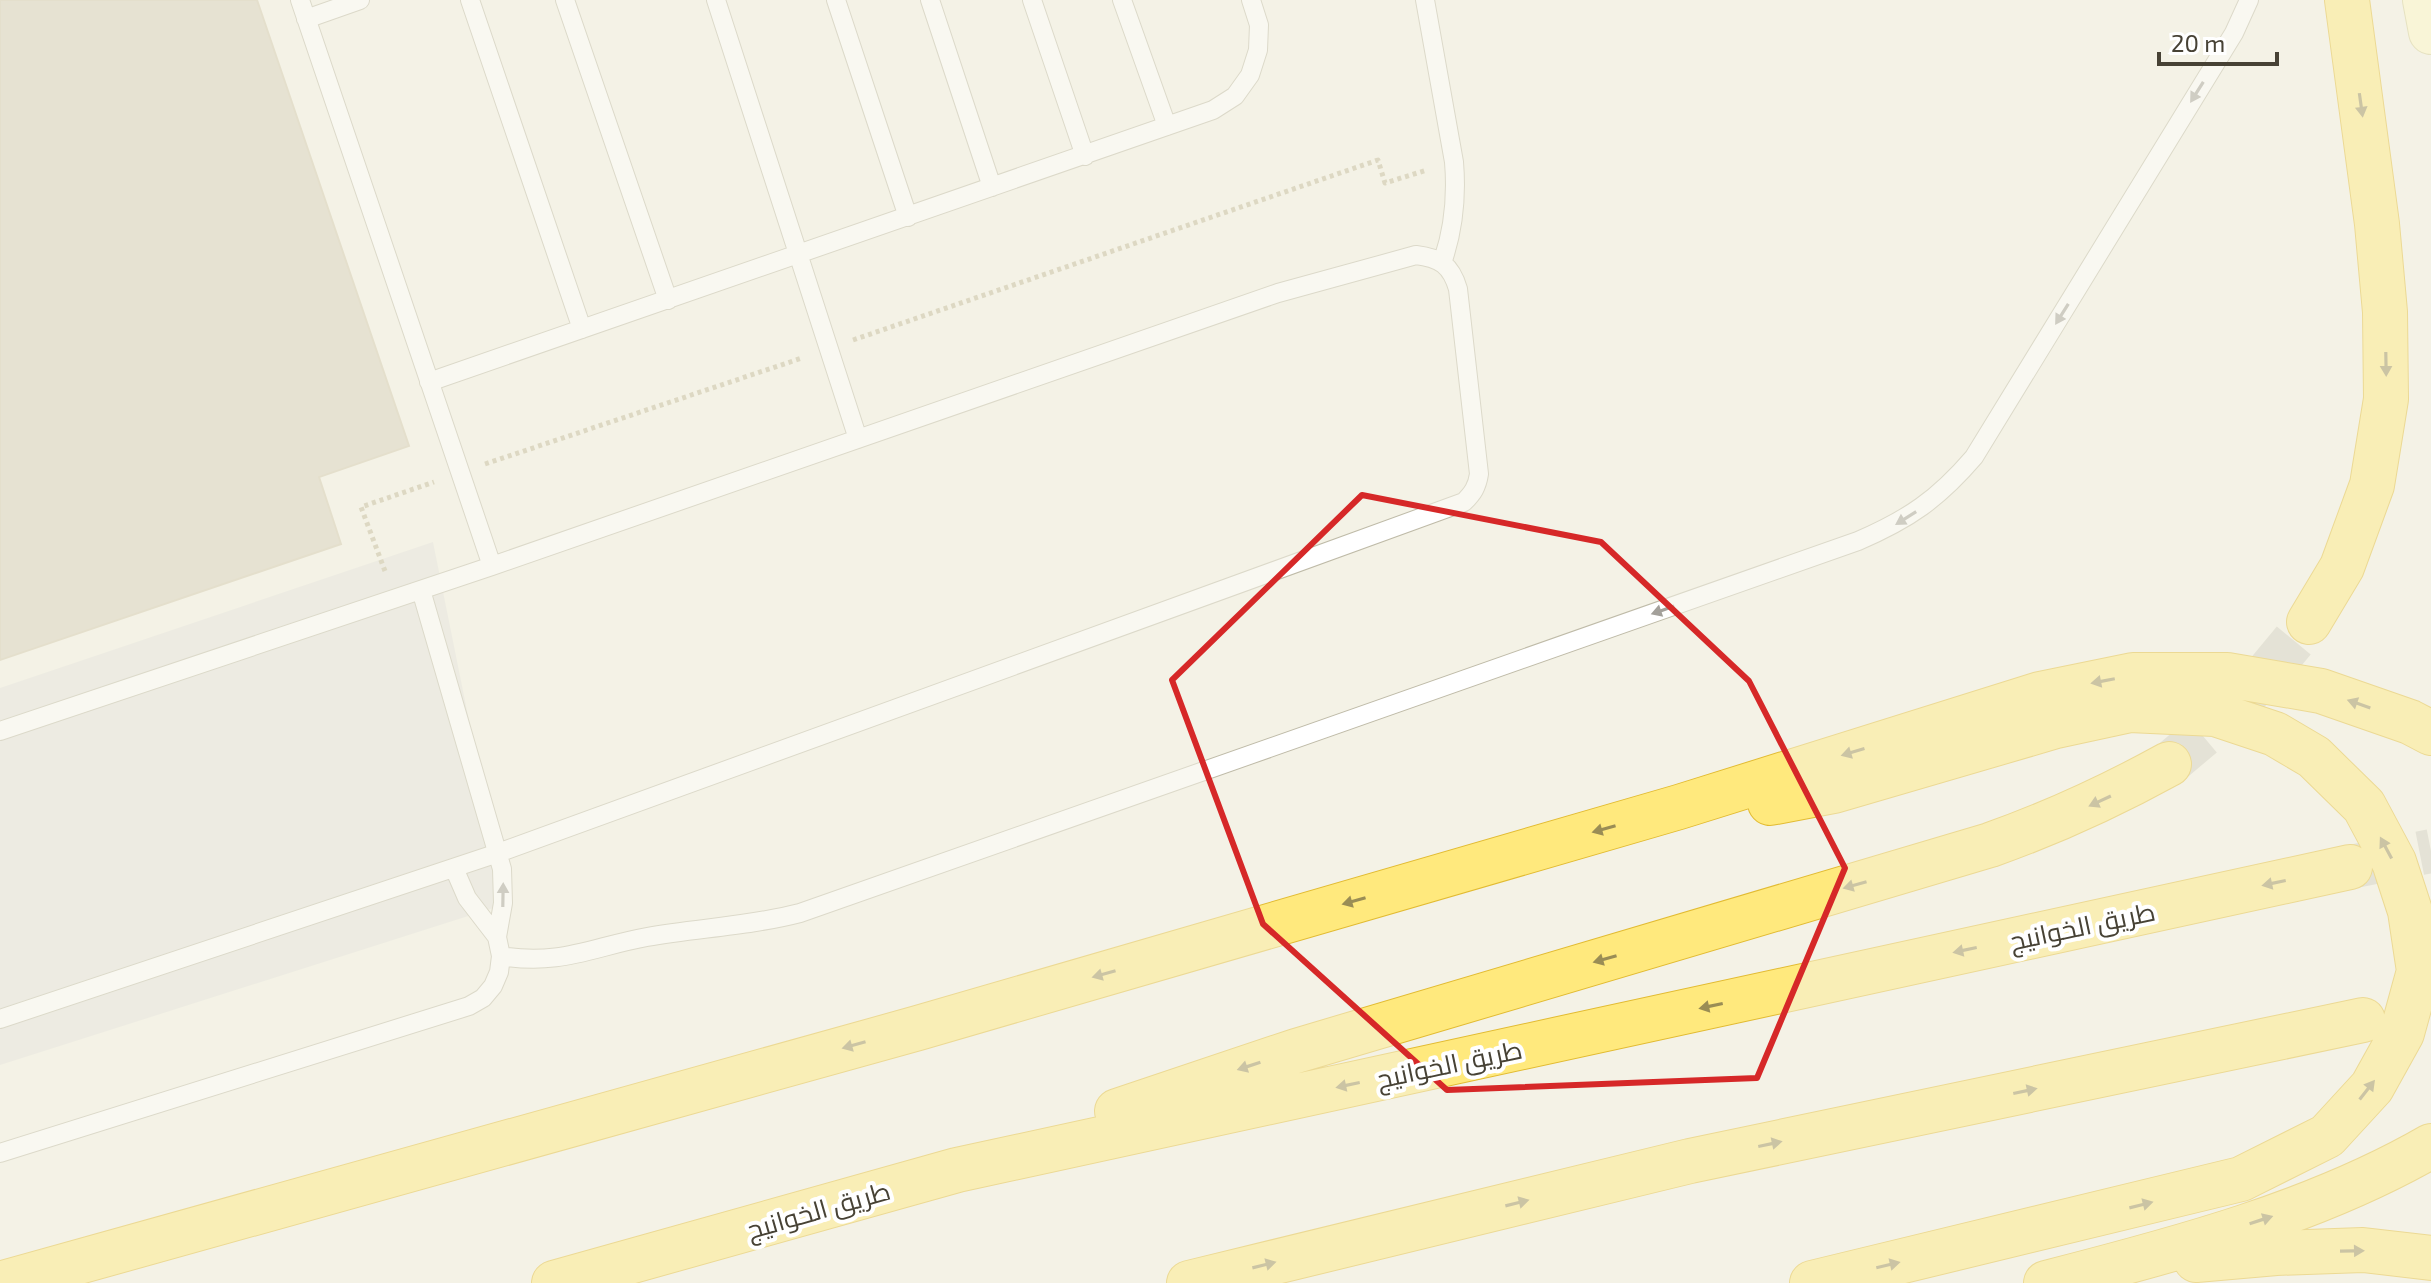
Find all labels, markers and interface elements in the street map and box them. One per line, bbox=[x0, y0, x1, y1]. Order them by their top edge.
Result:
scale bar bbox=[2159, 16, 2277, 66]
text: 20 m bbox=[2171, 28, 2225, 57]
one-way arrow bbox=[2191, 81, 2205, 103]
one-way arrow bbox=[2354, 93, 2367, 118]
one-way arrow bbox=[2055, 303, 2069, 325]
one-way arrow bbox=[2380, 352, 2392, 377]
one-way arrow bbox=[1895, 511, 1917, 525]
one-way arrow bbox=[1651, 605, 1675, 617]
one-way arrow bbox=[2090, 675, 2115, 688]
one-way arrow bbox=[2347, 698, 2371, 710]
one-way arrow bbox=[1841, 746, 1865, 759]
one-way arrow bbox=[2088, 794, 2112, 808]
one-way arrow bbox=[1591, 823, 1615, 836]
one-way arrow bbox=[2380, 836, 2393, 859]
one-way arrow bbox=[2261, 877, 2286, 890]
one-way arrow bbox=[1842, 879, 1866, 892]
one-way arrow bbox=[496, 882, 509, 907]
street label: طريق الخوانيج bbox=[2006, 894, 2158, 958]
one-way arrow bbox=[1342, 895, 1366, 908]
one-way arrow bbox=[1953, 944, 1978, 957]
one-way arrow bbox=[1593, 953, 1617, 966]
one-way arrow bbox=[1092, 968, 1116, 981]
one-way arrow bbox=[1699, 1000, 1724, 1013]
street label: طريق الخوانيج bbox=[1373, 1032, 1525, 1096]
one-way arrow bbox=[842, 1040, 867, 1052]
one-way arrow bbox=[1237, 1061, 1261, 1073]
one-way arrow bbox=[1335, 1079, 1360, 1092]
one-way arrow bbox=[2358, 1080, 2375, 1100]
one-way arrow bbox=[2012, 1084, 2037, 1097]
one-way arrow bbox=[1758, 1137, 1783, 1150]
street label: طريق الخوانيج bbox=[743, 1174, 894, 1247]
one-way arrow bbox=[1505, 1196, 1530, 1209]
one-way arrow bbox=[2129, 1198, 2154, 1210]
one-way arrow bbox=[2250, 1213, 2274, 1226]
one-way arrow bbox=[2340, 1244, 2365, 1257]
one-way arrow bbox=[1252, 1258, 1277, 1270]
one-way arrow bbox=[1876, 1258, 1901, 1271]

